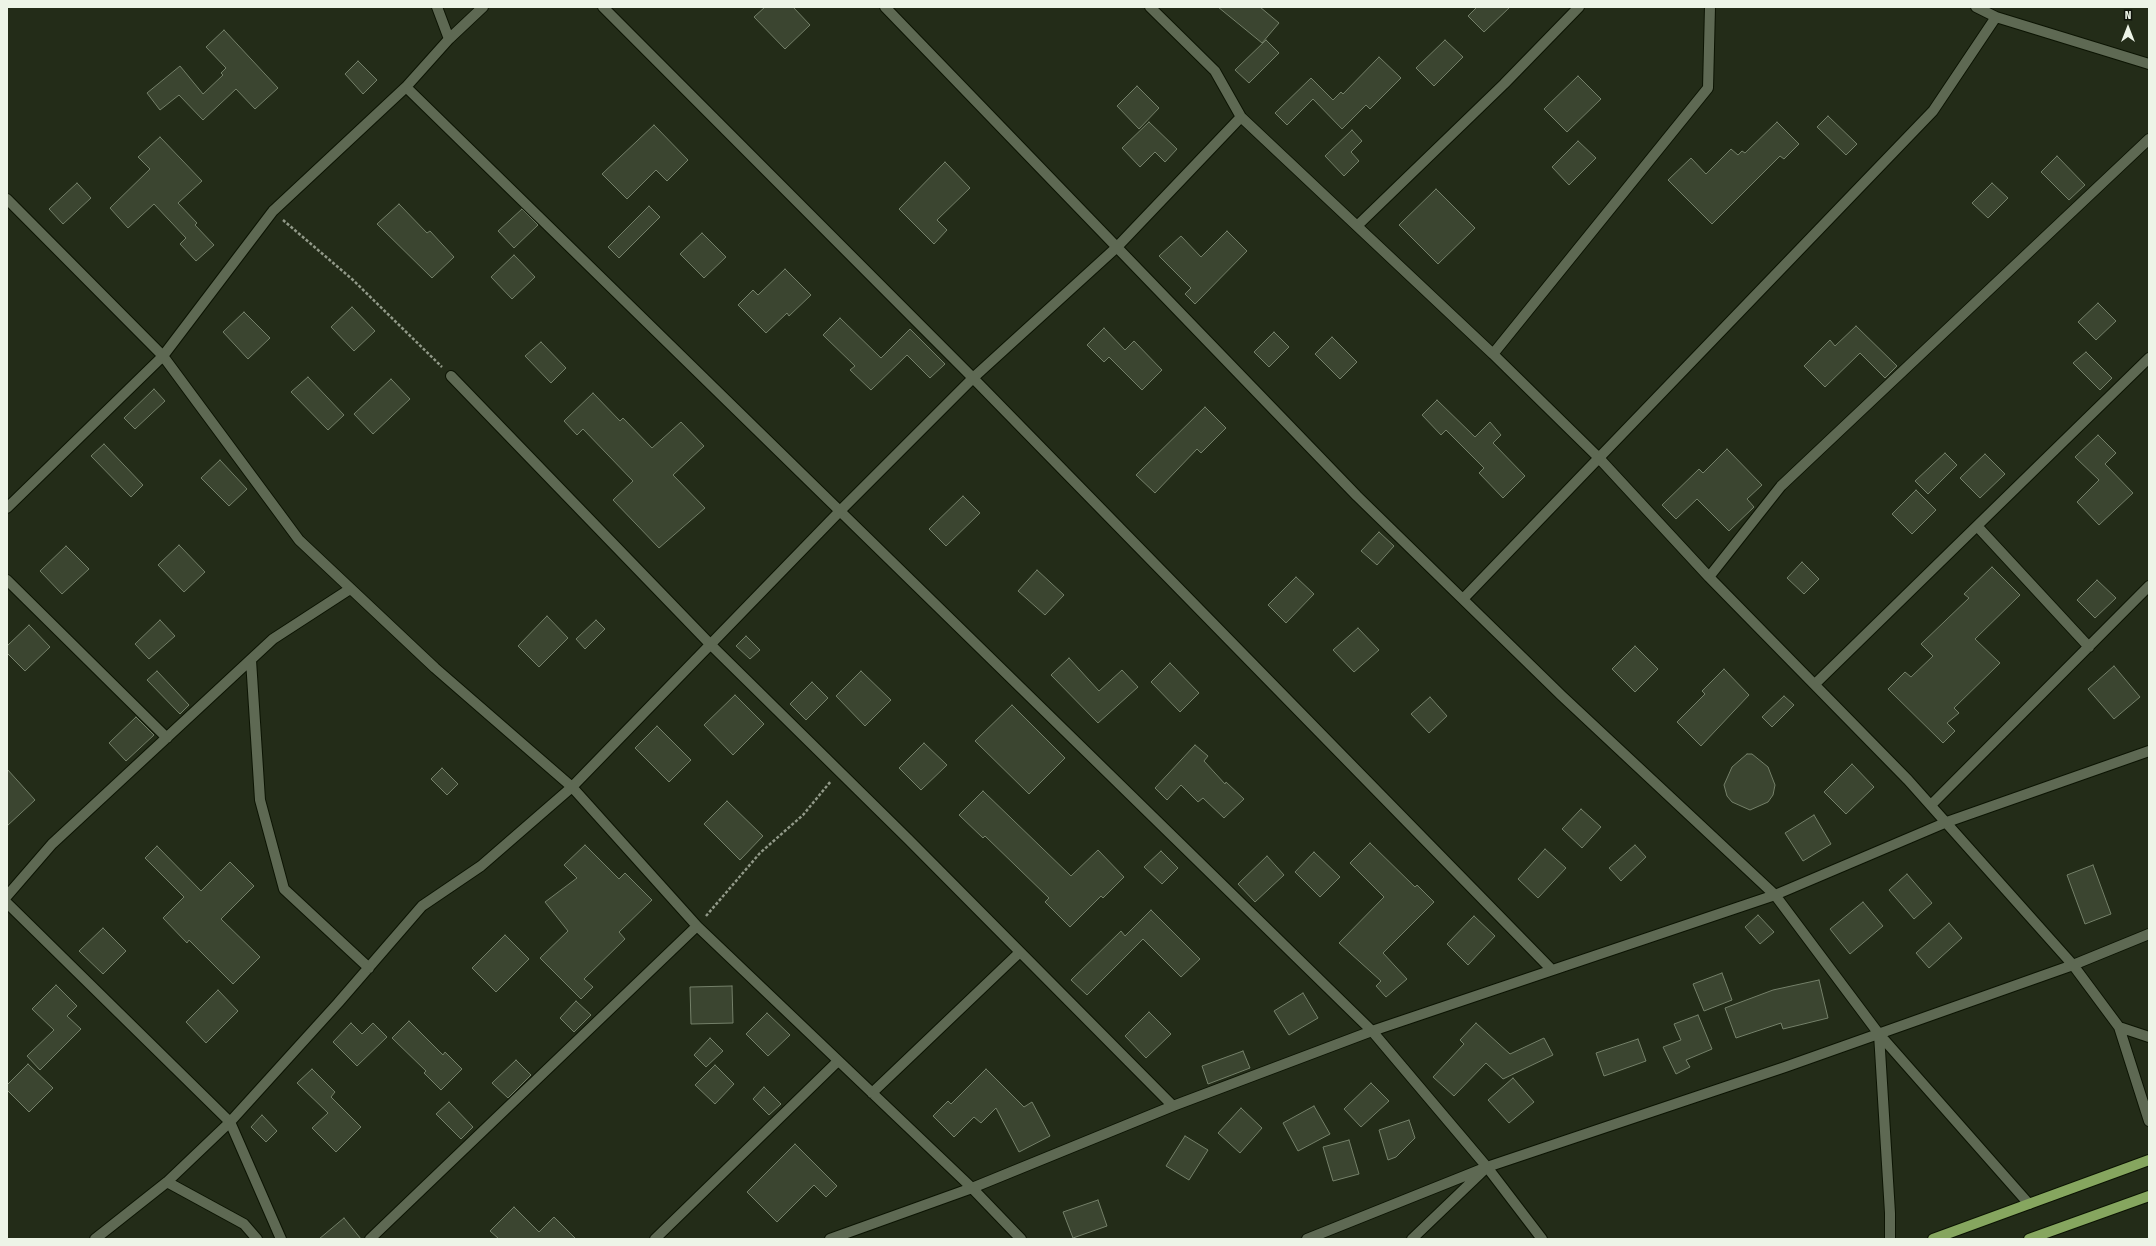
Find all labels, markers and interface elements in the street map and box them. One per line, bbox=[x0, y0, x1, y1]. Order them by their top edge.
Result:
north arrow bbox=[2108, 8, 2148, 48]
text: N bbox=[2125, 9, 2131, 22]

